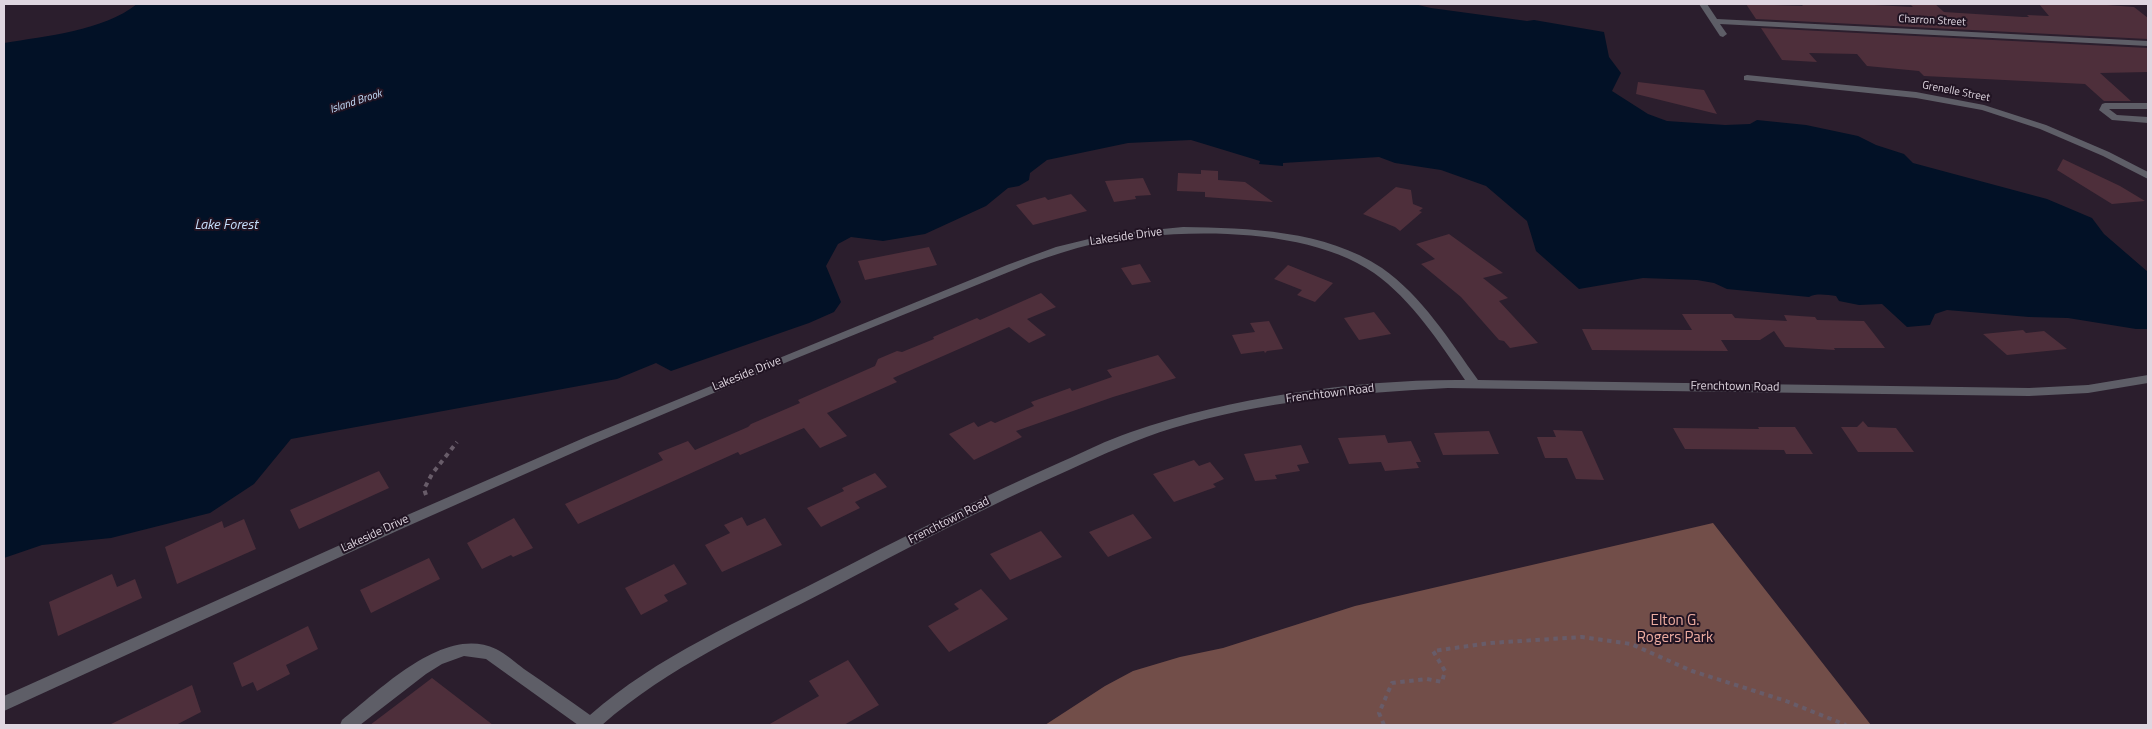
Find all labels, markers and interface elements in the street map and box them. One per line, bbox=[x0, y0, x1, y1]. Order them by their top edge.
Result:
street label: Charron Street bbox=[1898, 13, 1966, 29]
street label: Grenelle Street bbox=[1921, 79, 1991, 105]
water label: Island Brook bbox=[328, 87, 384, 117]
water label: Lake Forest bbox=[194, 218, 258, 234]
street label: Lakeside Drive bbox=[1089, 225, 1163, 249]
street label: Lakeside Drive bbox=[711, 354, 783, 394]
street label: Frenchtown Road bbox=[1690, 379, 1780, 395]
street label: Frenchtown Road bbox=[1285, 381, 1375, 407]
street label: Frenchtown Road bbox=[906, 494, 992, 548]
street label: Lakeside Drive bbox=[339, 512, 411, 556]
park label: Elton G. Rogers Park bbox=[1637, 612, 1713, 647]

